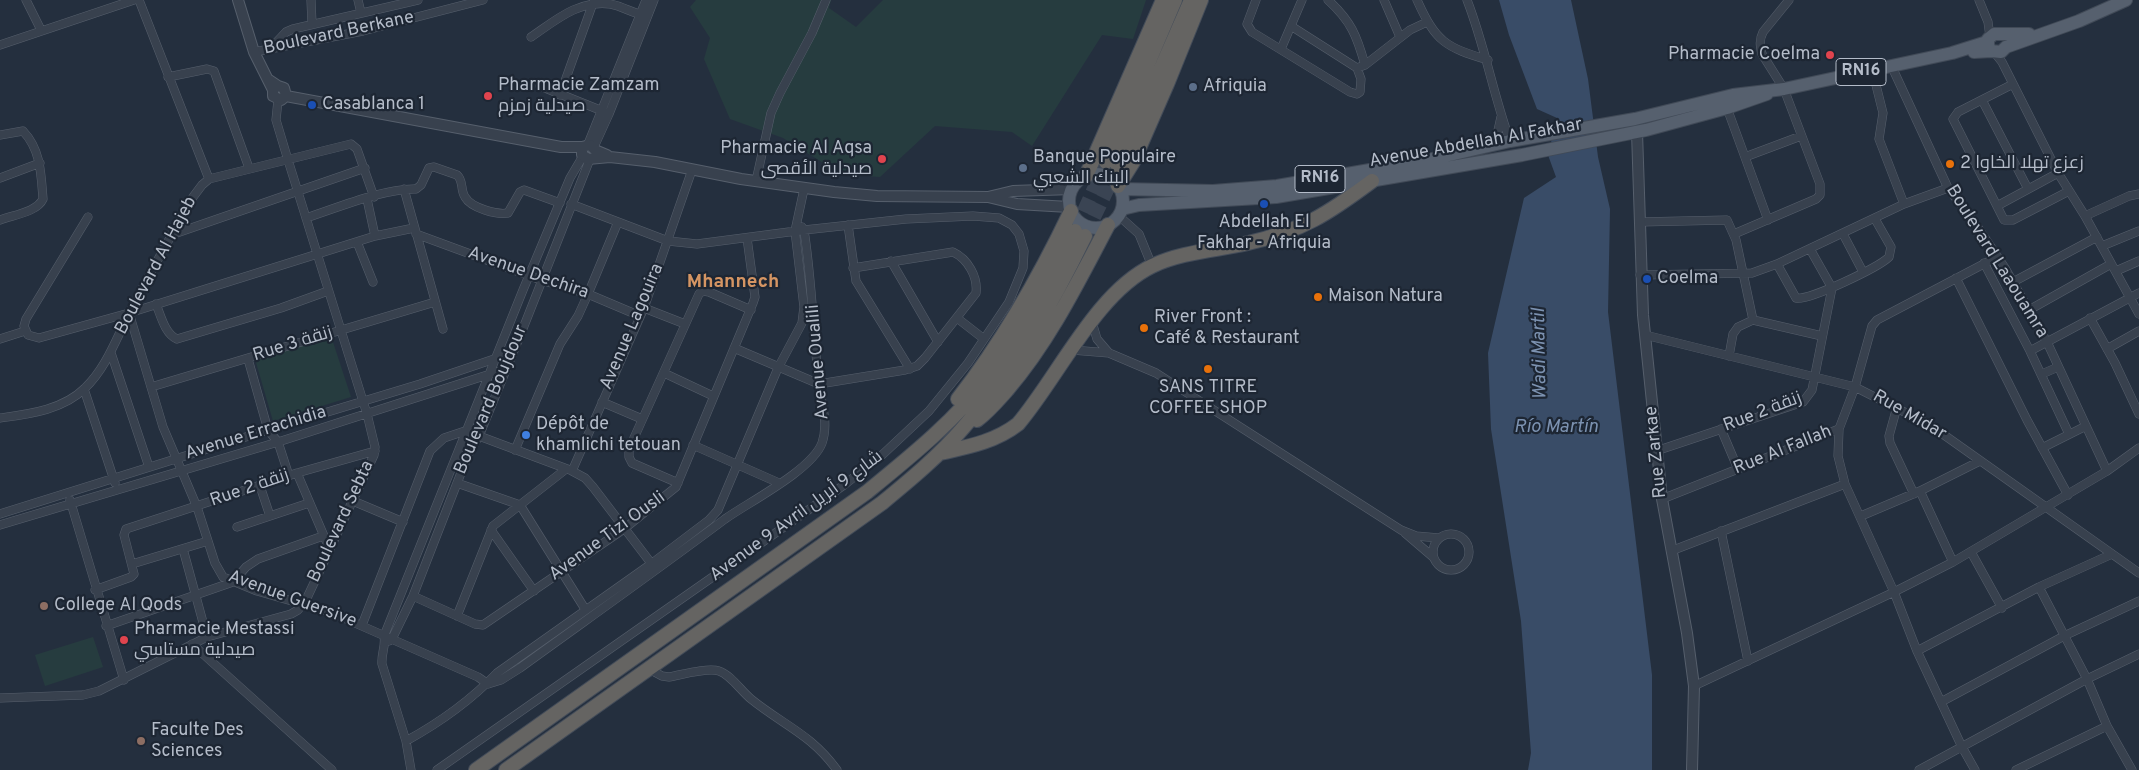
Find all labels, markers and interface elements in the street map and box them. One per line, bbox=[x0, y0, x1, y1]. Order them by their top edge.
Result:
street label: Boulevard Berkane bbox=[262, 8, 416, 60]
place label: Pharmacie Coelma bbox=[1668, 44, 1820, 66]
marker: Pharmacie Coelma bbox=[1824, 49, 1836, 61]
road number: RN16 bbox=[1836, 58, 1886, 86]
place label: Pharmacie Zamzam صيدلية زمزم bbox=[498, 75, 659, 118]
place label: Afriquia bbox=[1203, 76, 1267, 98]
marker: Afriquia bbox=[1187, 81, 1199, 93]
marker: Pharmacie Zamzam صيدلية زمزم bbox=[482, 90, 494, 102]
place label: Casablanca 1 bbox=[322, 94, 425, 116]
marker: Casablanca 1 bbox=[306, 99, 318, 111]
street label: Avenue Abdellah Al Fakhar bbox=[1368, 115, 1584, 173]
place label: Pharmacie Al Aqsa صيدلية الأقصى bbox=[720, 138, 872, 180]
place label: Banque Populaire البنك الشعبي bbox=[1033, 147, 1176, 190]
marker: Pharmacie Al Aqsa صيدلية الأقصى bbox=[876, 153, 888, 165]
place label: زعزع تهلا الخاوا 2 bbox=[1960, 153, 2084, 175]
marker: زعزع تهلا الخاوا 2 bbox=[1944, 158, 1956, 170]
marker: Banque Populaire البنك الشعبي bbox=[1017, 162, 1029, 174]
road number: RN16 bbox=[1295, 165, 1345, 192]
street label: Boulevard Laaouamra bbox=[1940, 181, 2052, 343]
street label: Boulevard Al Hajeb bbox=[111, 193, 203, 339]
marker: Abdellah El Fakhar - Afriquia bbox=[1258, 198, 1270, 210]
place label: Abdellah El Fakhar - Afriquia bbox=[1197, 212, 1331, 254]
street label: Avenue Dechira bbox=[465, 243, 591, 305]
street label: Avenue Lagouira bbox=[597, 261, 669, 393]
place label: Coelma bbox=[1657, 268, 1718, 290]
district label: Mhannech bbox=[687, 272, 779, 294]
marker: Coelma bbox=[1641, 273, 1653, 285]
place label: Maison Natura bbox=[1328, 286, 1443, 308]
marker: Maison Natura bbox=[1312, 291, 1324, 303]
street label: Avenue Oualili bbox=[803, 303, 835, 421]
place label: River Front : Café & Restaurant bbox=[1154, 307, 1300, 350]
water label: Wadi Martil bbox=[1529, 308, 1553, 400]
street label: Boulevard Boujdour bbox=[451, 322, 533, 478]
marker: River Front : Café & Restaurant bbox=[1138, 322, 1150, 334]
street label: Rue 3 زنقة bbox=[251, 323, 335, 367]
marker: SANS TITRE COFFEE SHOP bbox=[1202, 363, 1214, 375]
place label: SANS TITRE COFFEE SHOP bbox=[1149, 377, 1267, 419]
street label: Rue Midar bbox=[1868, 386, 1950, 446]
street label: Rue 2 زنقة bbox=[1721, 388, 1805, 438]
street label: Avenue Errachidia bbox=[183, 402, 329, 466]
street label: Rue Zarkae bbox=[1641, 405, 1673, 499]
place label: Dépôt de khamlichi tetouan bbox=[536, 414, 681, 456]
water label: Río Martín bbox=[1514, 417, 1598, 439]
street label: Rue Al Fallah bbox=[1731, 422, 1835, 480]
marker: Dépôt de khamlichi tetouan bbox=[520, 429, 532, 441]
street label: Avenue 9 Avril شارع 9 أبريل bbox=[706, 447, 888, 587]
street label: Boulevard Sebta bbox=[304, 458, 380, 586]
street label: Rue 2 زنقة bbox=[208, 465, 292, 513]
street label: Avenue Tizi Ousli bbox=[546, 488, 670, 586]
street label: Avenue Guersive bbox=[225, 567, 359, 633]
place label: College Al Qods bbox=[54, 595, 182, 617]
marker: College Al Qods bbox=[38, 600, 50, 612]
place label: Pharmacie Mestassi صيدلية مستاسي bbox=[134, 619, 295, 662]
marker: Pharmacie Mestassi صيدلية مستاسي bbox=[118, 634, 130, 646]
place label: Faculte Des Sciences bbox=[151, 720, 244, 762]
marker: Faculte Des Sciences bbox=[135, 735, 147, 747]

